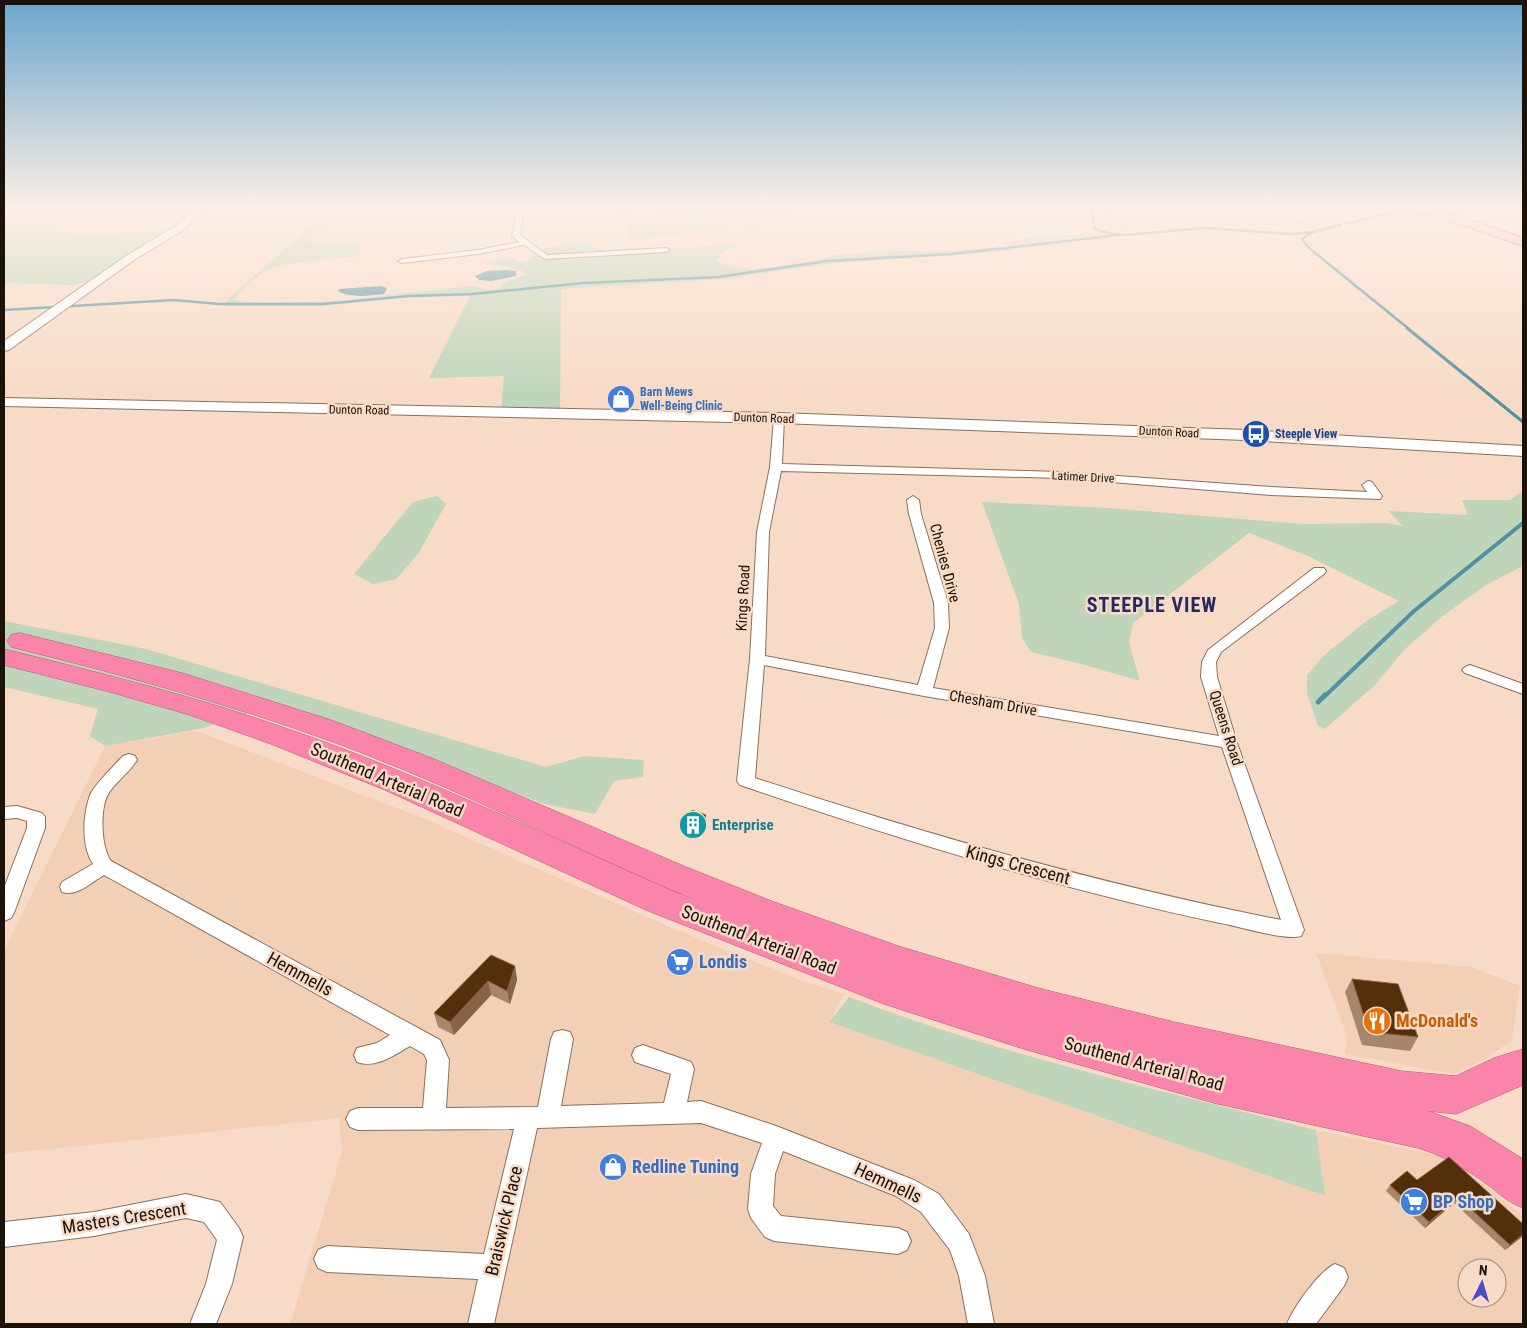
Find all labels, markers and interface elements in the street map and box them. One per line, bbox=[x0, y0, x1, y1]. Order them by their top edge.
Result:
shop icon: Barn Mews Well-Being Clinic bbox=[606, 384, 636, 414]
place label: Barn Mews Well-Being Clinic bbox=[640, 385, 723, 413]
street label: Dunton Road bbox=[329, 402, 389, 418]
street label: Dunton Road bbox=[733, 410, 795, 426]
bus stop icon: Steeple View bbox=[1241, 419, 1271, 449]
street label: Dunton Road bbox=[1138, 423, 1200, 441]
place label: Steeple View bbox=[1275, 427, 1338, 441]
street label: Latimer Drive bbox=[1051, 468, 1115, 486]
street label: Chenies Drive bbox=[926, 522, 964, 604]
street label: Kings Road bbox=[732, 564, 754, 632]
district label: STEEPLE VIEW bbox=[1087, 593, 1217, 617]
street label: Chesham Drive bbox=[948, 686, 1038, 720]
street label: Queens Road bbox=[1205, 688, 1247, 768]
street label: Southend Arterial Road bbox=[308, 738, 467, 821]
building icon: Enterprise bbox=[678, 810, 708, 840]
place label: Enterprise bbox=[712, 816, 774, 834]
street label: Kings Crescent bbox=[964, 841, 1072, 888]
street label: Southend Arterial Road bbox=[679, 900, 840, 979]
street label: Hemmells bbox=[264, 947, 337, 1000]
supermarket icon: Londis bbox=[665, 947, 695, 977]
place label: Londis bbox=[699, 951, 747, 972]
restaurant icon: McDonald's bbox=[1362, 1006, 1392, 1036]
place label: McDonald's bbox=[1396, 1010, 1478, 1031]
street label: Southend Arterial Road bbox=[1062, 1032, 1226, 1095]
shop icon: Redline Tuning bbox=[598, 1152, 628, 1182]
place label: Redline Tuning bbox=[632, 1156, 739, 1177]
street label: Hemmells bbox=[851, 1158, 925, 1207]
street label: Braiswick Place bbox=[481, 1164, 526, 1278]
supermarket icon: BP Shop bbox=[1399, 1187, 1429, 1217]
place label: BP Shop bbox=[1433, 1191, 1494, 1212]
street label: Masters Crescent bbox=[61, 1197, 187, 1238]
north arrow bbox=[1457, 1258, 1507, 1308]
text: N bbox=[1478, 1262, 1488, 1278]

